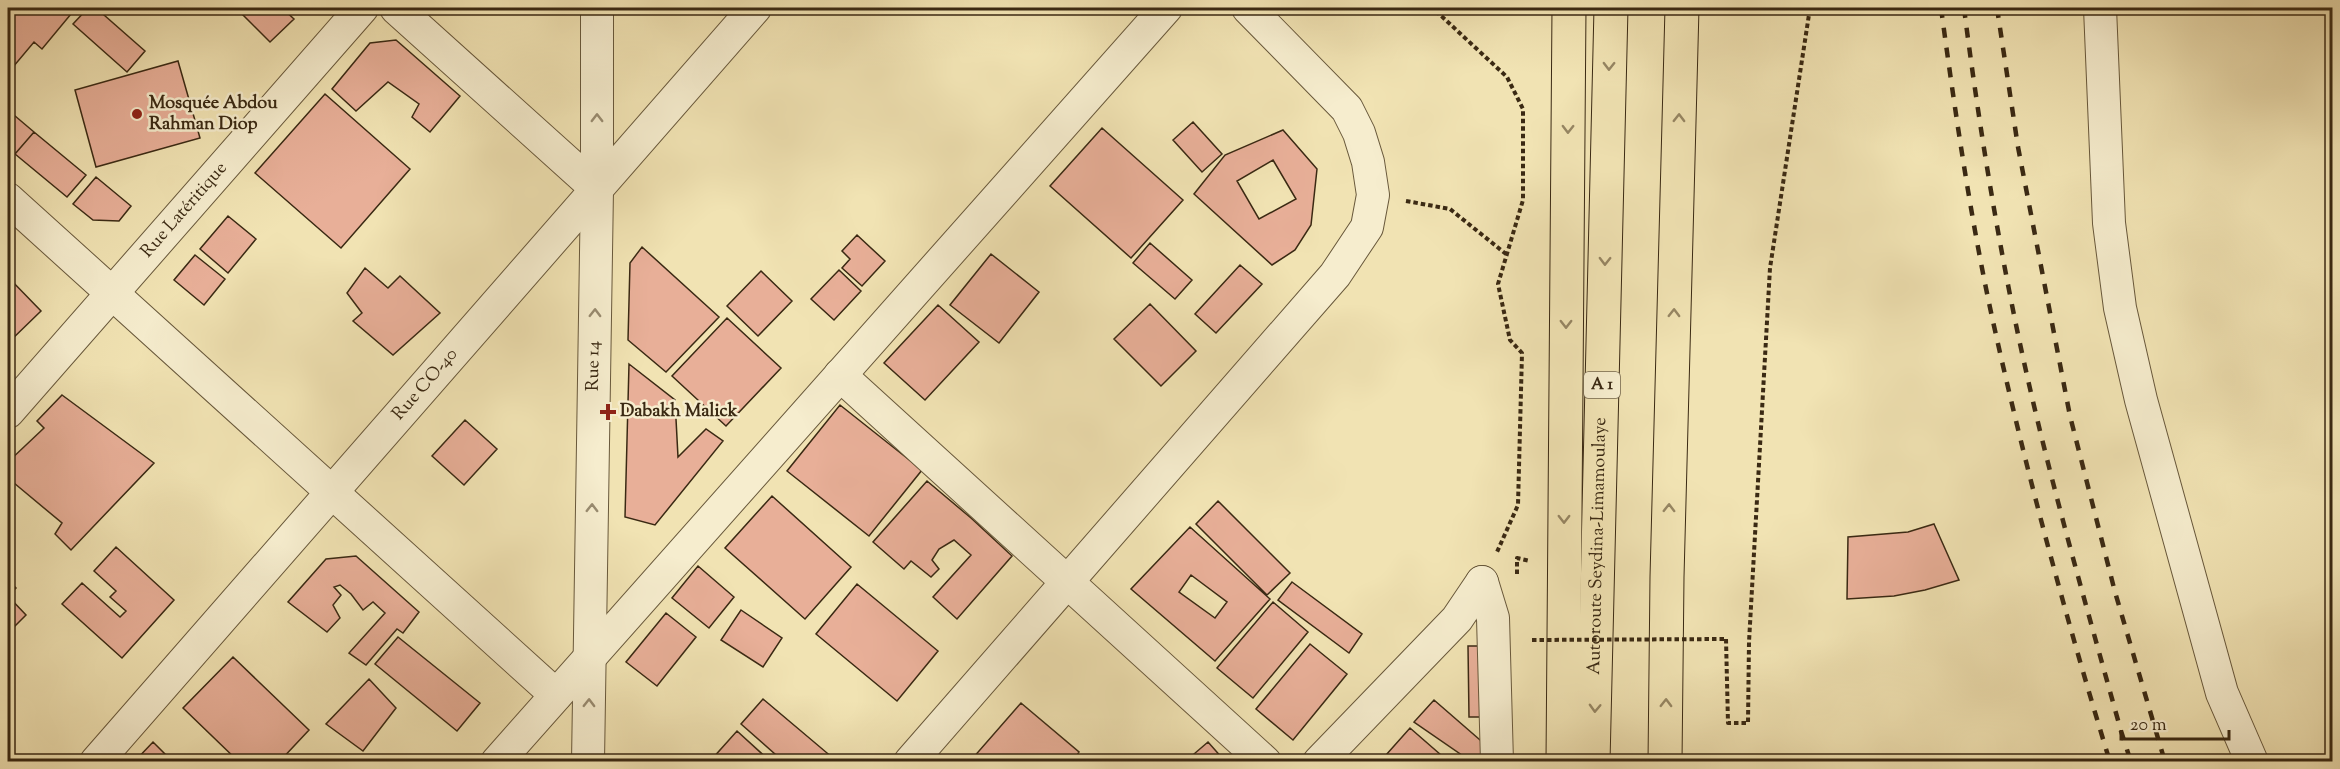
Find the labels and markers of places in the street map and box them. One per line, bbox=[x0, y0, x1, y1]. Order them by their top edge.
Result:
place label: Mosquée Abdou Rahman Diop bbox=[149, 91, 278, 138]
marker: Mosquée Abdou Rahman Diop bbox=[130, 107, 144, 121]
place label: Dabakh Malick bbox=[620, 399, 738, 425]
marker: Dabakh Malick bbox=[601, 405, 615, 419]

